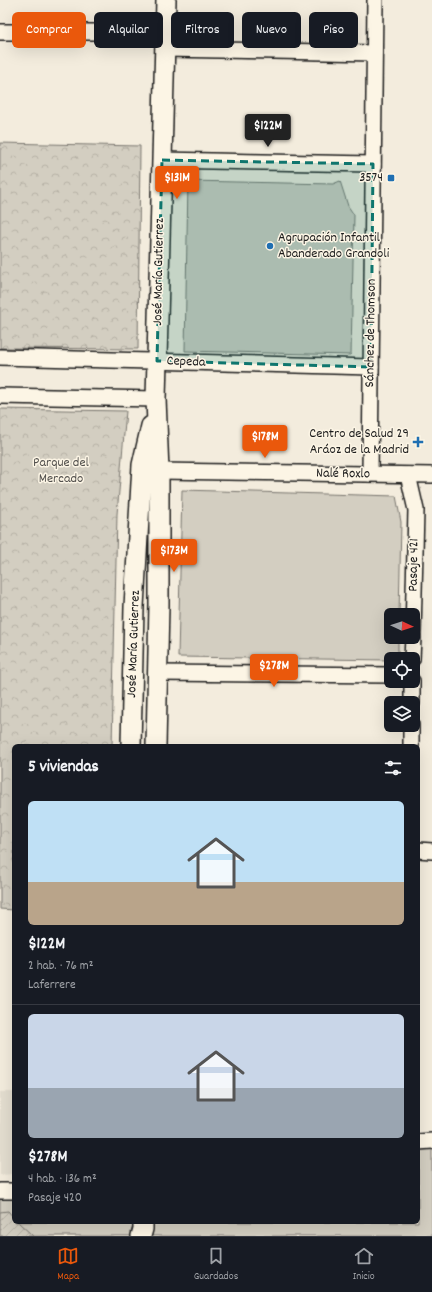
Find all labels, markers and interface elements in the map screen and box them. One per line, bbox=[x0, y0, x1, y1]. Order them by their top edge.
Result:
chip: Comprar bbox=[12, 12, 86, 48]
chip: Alquilar bbox=[94, 12, 163, 48]
chip: Filtros bbox=[171, 12, 234, 48]
chip: Nuevo bbox=[242, 12, 301, 48]
chip: Piso bbox=[309, 12, 358, 48]
pin: $122M bbox=[240, 114, 296, 148]
text: $122M bbox=[254, 117, 282, 136]
pin: $131M bbox=[149, 166, 205, 200]
place label: 3574 bbox=[359, 168, 383, 188]
text: $131M bbox=[164, 169, 190, 188]
marker: 3574 bbox=[386, 173, 396, 183]
street label: José María Gutierrez bbox=[148, 217, 170, 326]
place label: Agrupación Infantil Abanderado Grandoli bbox=[278, 228, 390, 264]
marker: Agrupación Infantil Abanderado Grandoli bbox=[265, 241, 275, 251]
street label: Sánchez de Thomson bbox=[360, 278, 382, 388]
street label: Cepeda bbox=[166, 351, 206, 373]
place label: Centro de Salud 29 Aráoz de la Madrid bbox=[309, 424, 409, 460]
pin: $178M bbox=[237, 425, 293, 459]
text: $178M bbox=[251, 428, 279, 447]
marker: Centro de Salud 29 Aráoz de la Madrid bbox=[412, 436, 424, 448]
park label: Parque del Mercado bbox=[33, 453, 90, 489]
street label: Nalé Roxlo bbox=[316, 464, 370, 484]
street label: Pasaje 421 bbox=[404, 538, 424, 592]
pin: $173M bbox=[146, 539, 202, 573]
text: $173M bbox=[160, 542, 188, 561]
street label: José María Gutierrez bbox=[122, 589, 146, 698]
north arrow bbox=[384, 608, 420, 644]
map controls bbox=[384, 608, 420, 732]
button: locate bbox=[384, 652, 420, 688]
pin: $278M bbox=[246, 654, 302, 688]
text: $278M bbox=[259, 657, 289, 676]
button: layers bbox=[384, 696, 420, 732]
text: 5 viviendas bbox=[28, 756, 99, 780]
icon: filters bbox=[382, 757, 404, 779]
icon: home bbox=[180, 827, 252, 899]
text: $122M bbox=[28, 933, 65, 957]
text: 2 hab. · 76 m² bbox=[28, 957, 93, 976]
text: Laferrere bbox=[28, 976, 76, 995]
icon: home bbox=[180, 1040, 252, 1112]
text: $278M bbox=[28, 1146, 67, 1170]
text: 4 hab. · 136 m² bbox=[28, 1170, 97, 1189]
text: Pasaje 420 bbox=[28, 1189, 82, 1208]
tab: Mapa bbox=[57, 1245, 79, 1285]
tab: Guardados bbox=[194, 1245, 238, 1285]
tab: Inicio bbox=[353, 1245, 375, 1285]

